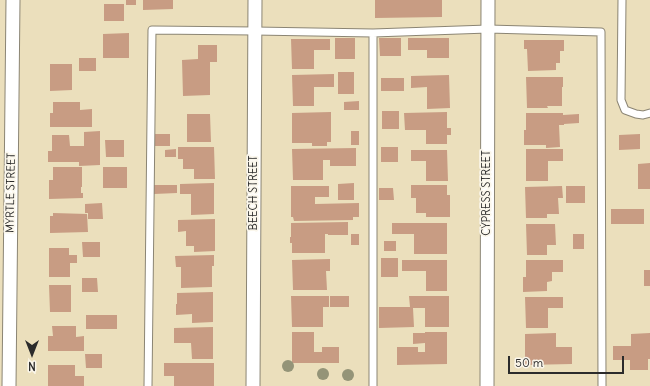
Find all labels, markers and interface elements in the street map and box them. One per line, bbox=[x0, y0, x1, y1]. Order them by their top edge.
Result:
street label: CYPRESS STREET bbox=[480, 150, 494, 236]
street label: MYRTLE STREET bbox=[4, 153, 18, 233]
street label: BEECH STREET bbox=[247, 155, 261, 231]
north arrow bbox=[12, 334, 52, 374]
scale bar bbox=[510, 348, 626, 374]
text: 50 m bbox=[515, 355, 543, 370]
text: N bbox=[28, 359, 36, 373]

